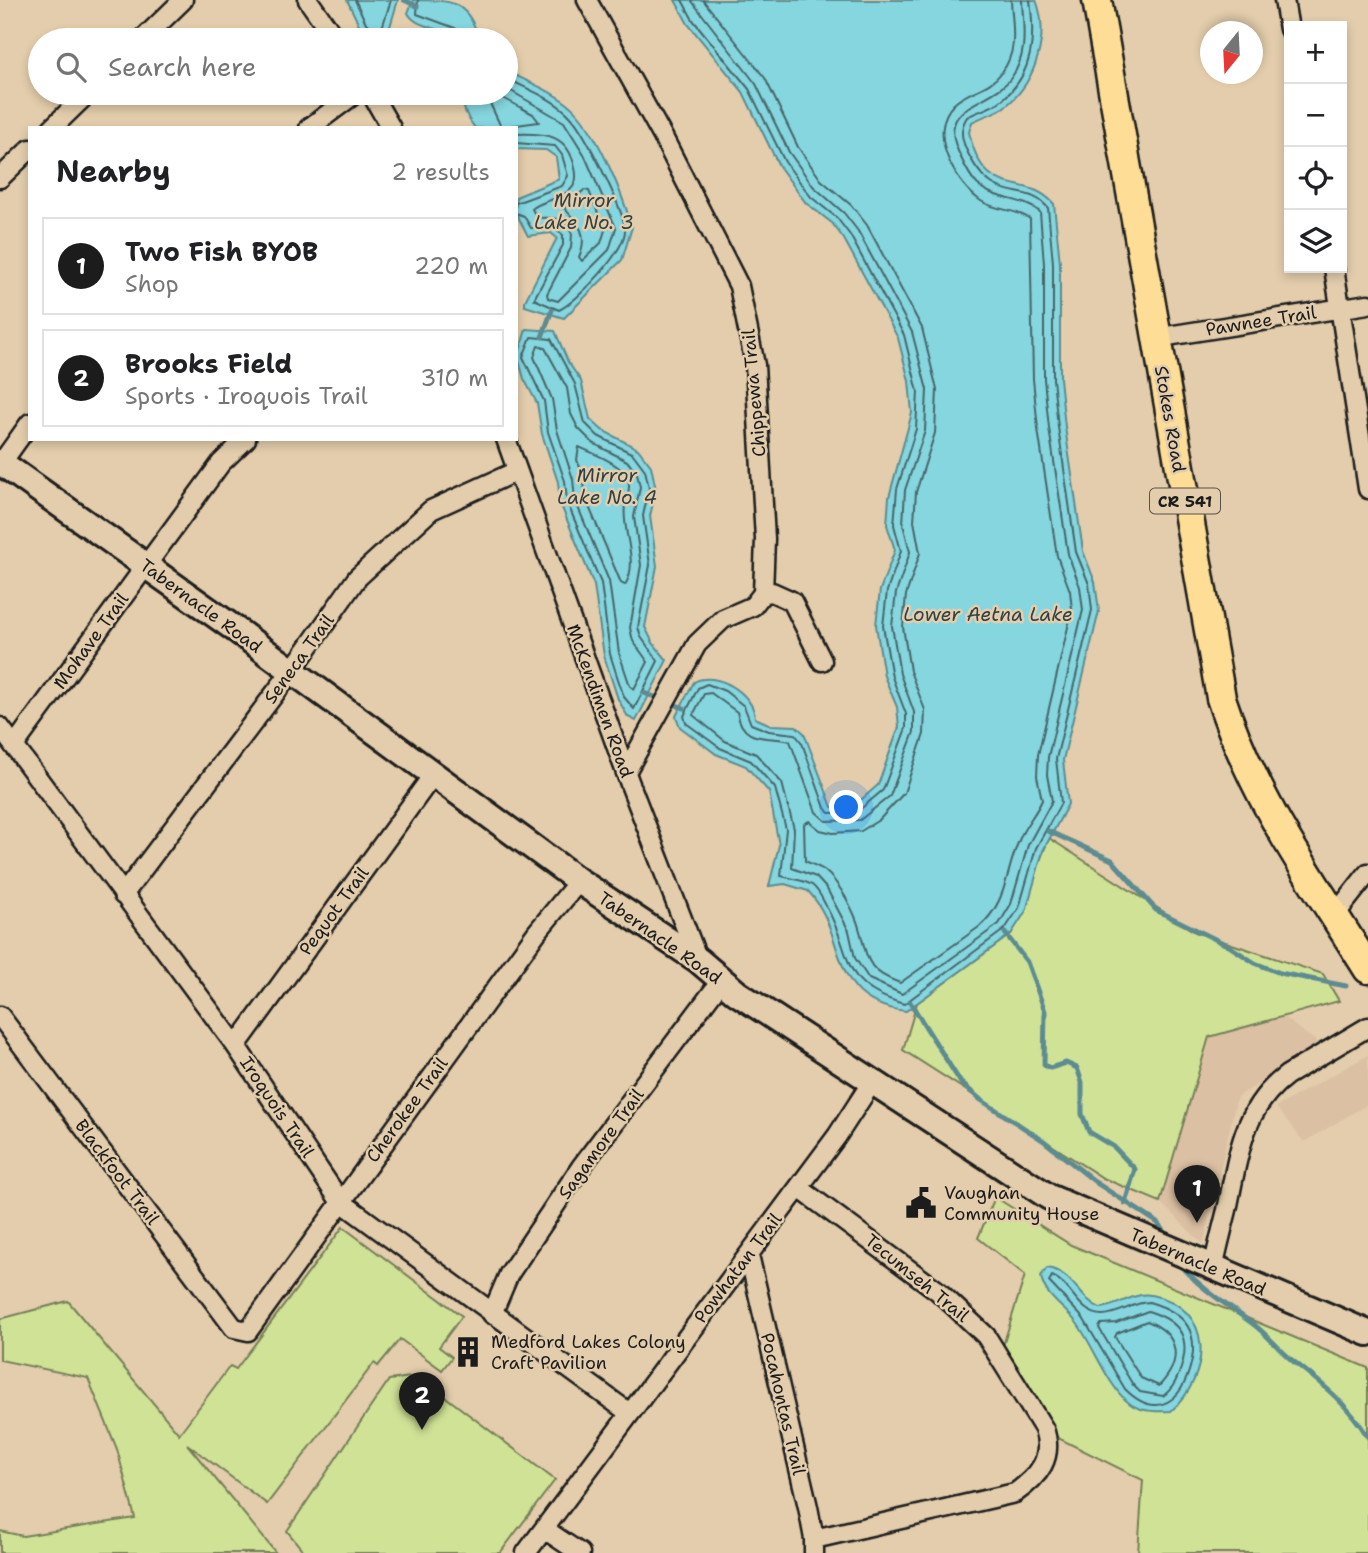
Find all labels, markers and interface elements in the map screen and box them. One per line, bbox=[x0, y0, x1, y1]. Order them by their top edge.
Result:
north arrow bbox=[1200, 21, 1263, 84]
map controls bbox=[1284, 21, 1347, 273]
button: + bbox=[1284, 21, 1347, 84]
search box bbox=[28, 28, 518, 105]
icon: search bbox=[52, 48, 90, 86]
text: Search here bbox=[108, 49, 257, 84]
button: − bbox=[1284, 84, 1347, 147]
button: locate bbox=[1284, 147, 1347, 210]
text: Nearby bbox=[56, 151, 171, 192]
text: 2 results bbox=[391, 157, 490, 187]
water label: Mirror Lake No. 3 bbox=[534, 188, 634, 235]
button: layers bbox=[1284, 210, 1347, 273]
text: Two Fish BYOB bbox=[125, 234, 318, 269]
text: 1 bbox=[76, 251, 86, 281]
text: 220 m bbox=[414, 251, 488, 281]
text: Shop bbox=[125, 269, 179, 299]
street label: Pawnee Trail bbox=[1204, 300, 1319, 342]
street label: Chippewa Trail bbox=[736, 328, 772, 458]
text: Brooks Field bbox=[125, 346, 292, 381]
text: 2 bbox=[73, 363, 89, 393]
text: 310 m bbox=[420, 363, 488, 393]
street label: Stokes Road bbox=[1149, 364, 1191, 474]
text: Sports · Iroquois Trail bbox=[125, 381, 368, 411]
water label: Mirror Lake No. 4 bbox=[557, 463, 657, 510]
road number: CR 541 bbox=[1150, 488, 1220, 514]
street label: Tabernacle Road bbox=[135, 553, 267, 659]
street label: Mohave Trail bbox=[48, 588, 134, 694]
water label: Lower Aetna Lake bbox=[903, 602, 1073, 627]
street label: Seneca Trail bbox=[258, 609, 340, 709]
street label: McKendimen Road bbox=[561, 621, 639, 781]
your location bbox=[829, 790, 863, 824]
street label: Pequot Trail bbox=[294, 861, 375, 960]
street label: Tabernacle Road bbox=[593, 886, 727, 990]
street label: Iroquois Trail bbox=[234, 1052, 320, 1163]
street label: Cherokee Trail bbox=[361, 1052, 454, 1167]
street label: Sagamore Trail bbox=[553, 1083, 650, 1204]
street label: Blackfoot Trail bbox=[69, 1114, 165, 1230]
pin: 1 bbox=[1174, 1165, 1220, 1223]
place label: Vaughan Community House bbox=[944, 1181, 1099, 1226]
public building icon: Vaughan Community House bbox=[904, 1186, 938, 1220]
street label: Powhatan Trail bbox=[689, 1208, 788, 1328]
street label: Tabernacle Road bbox=[1126, 1222, 1270, 1302]
street label: Tecumseh Trail bbox=[860, 1229, 975, 1328]
place label: Medford Lakes Colony Craft Pavilion bbox=[491, 1330, 686, 1375]
street label: Pocahontas Trail bbox=[755, 1330, 811, 1478]
building icon: Medford Lakes Colony Craft Pavilion bbox=[451, 1335, 485, 1369]
pin: 2 bbox=[399, 1372, 445, 1430]

